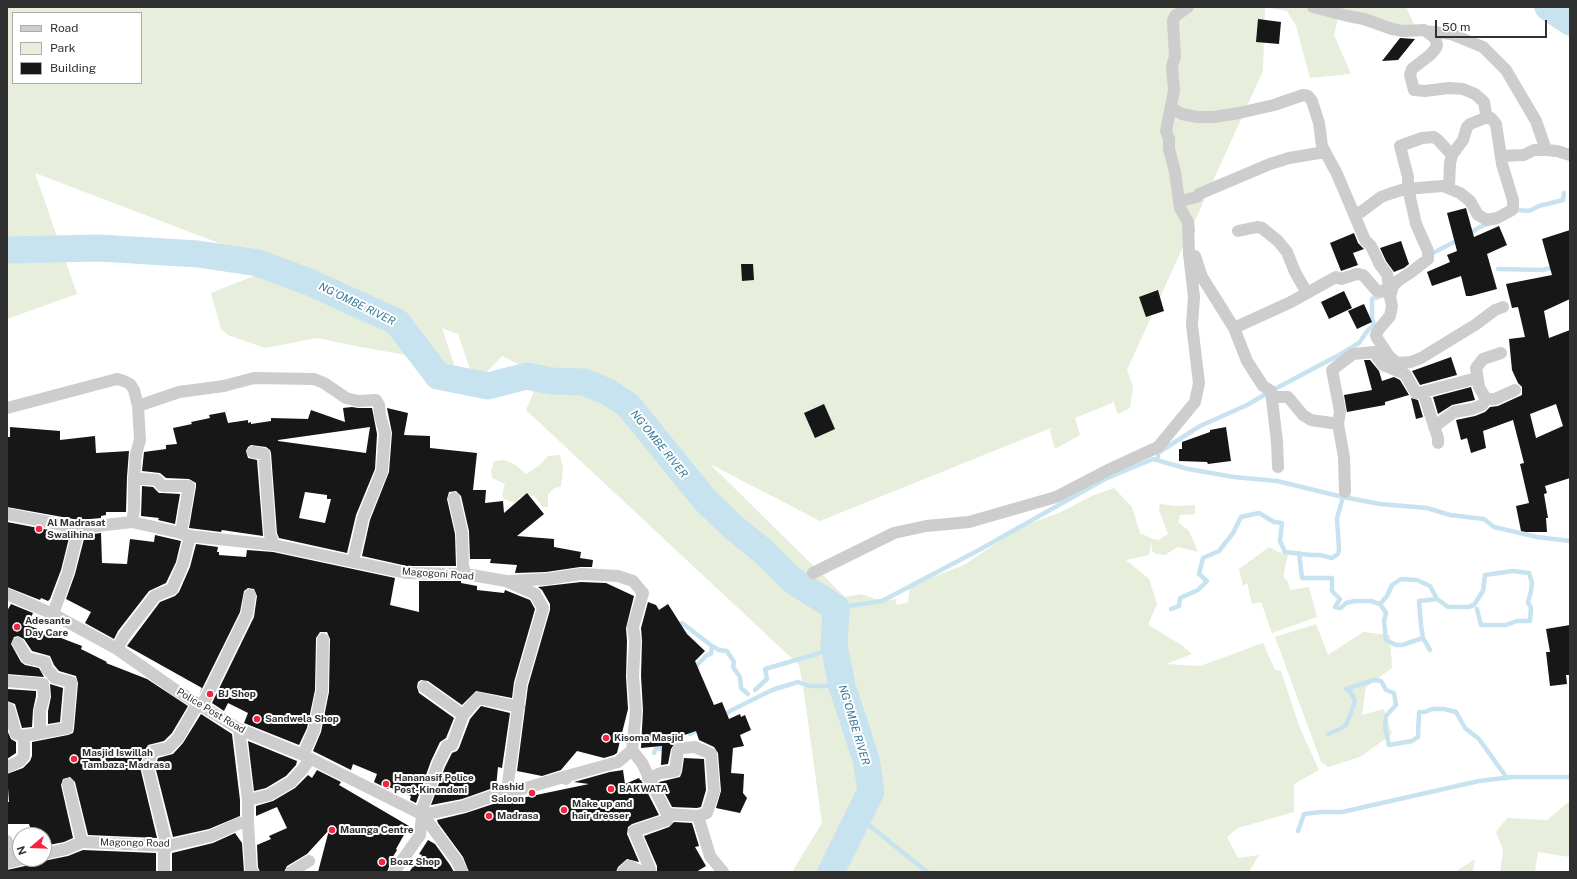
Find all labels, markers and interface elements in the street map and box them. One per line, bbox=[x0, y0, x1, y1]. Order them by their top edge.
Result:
legend bbox=[12, 12, 142, 84]
scale bar bbox=[1437, 12, 1549, 38]
text: 50 m bbox=[1442, 20, 1470, 34]
text: Road bbox=[50, 21, 78, 35]
text: Park bbox=[50, 41, 76, 55]
text: Building bbox=[50, 61, 96, 75]
water label: NG'OMBE RIVER bbox=[317, 280, 397, 328]
water label: NG'OMBE RIVER bbox=[628, 408, 690, 480]
place label: Al Madrasat Swalihina bbox=[47, 517, 105, 540]
marker: Al Madrasat Swalihina bbox=[34, 524, 44, 534]
street label: Magogoni Road bbox=[402, 565, 474, 583]
place label: Adesante Day Care bbox=[25, 615, 70, 638]
marker: Adesante Day Care bbox=[12, 622, 22, 632]
water label: NG'OMBE RIVER bbox=[836, 683, 872, 767]
street label: Police Post Road bbox=[175, 686, 247, 736]
place label: BJ Shop bbox=[218, 688, 256, 700]
marker: BJ Shop bbox=[205, 689, 215, 699]
place label: Sandwela Shop bbox=[265, 713, 339, 725]
marker: Sandwela Shop bbox=[252, 714, 262, 724]
place label: Kisoma Masjid bbox=[614, 732, 683, 744]
marker: Kisoma Masjid bbox=[601, 733, 611, 743]
place label: Masjid Iswillah Tambaza-Madrasa bbox=[82, 747, 170, 770]
marker: Masjid Iswillah Tambaza-Madrasa bbox=[69, 754, 79, 764]
place label: Hananasif Police Post-Kinondoni bbox=[394, 772, 474, 796]
marker: Hananasif Police Post-Kinondoni bbox=[381, 779, 391, 789]
place label: Rashid Saloon bbox=[491, 781, 524, 804]
place label: BAKWATA bbox=[619, 783, 668, 795]
marker: BAKWATA bbox=[606, 784, 616, 794]
marker: Rashid Saloon bbox=[527, 788, 537, 798]
place label: Make up and hair dresser bbox=[572, 798, 632, 822]
marker: Make up and hair dresser bbox=[559, 805, 569, 815]
place label: Madrasa bbox=[497, 810, 539, 822]
marker: Madrasa bbox=[484, 811, 494, 821]
place label: Maunga Centre bbox=[340, 824, 414, 836]
marker: Maunga Centre bbox=[327, 825, 337, 835]
north arrow bbox=[12, 827, 52, 867]
street label: Magongo Road bbox=[100, 836, 170, 850]
text: N bbox=[15, 845, 29, 857]
place label: Boaz Shop bbox=[390, 856, 440, 868]
marker: Boaz Shop bbox=[377, 857, 387, 867]

